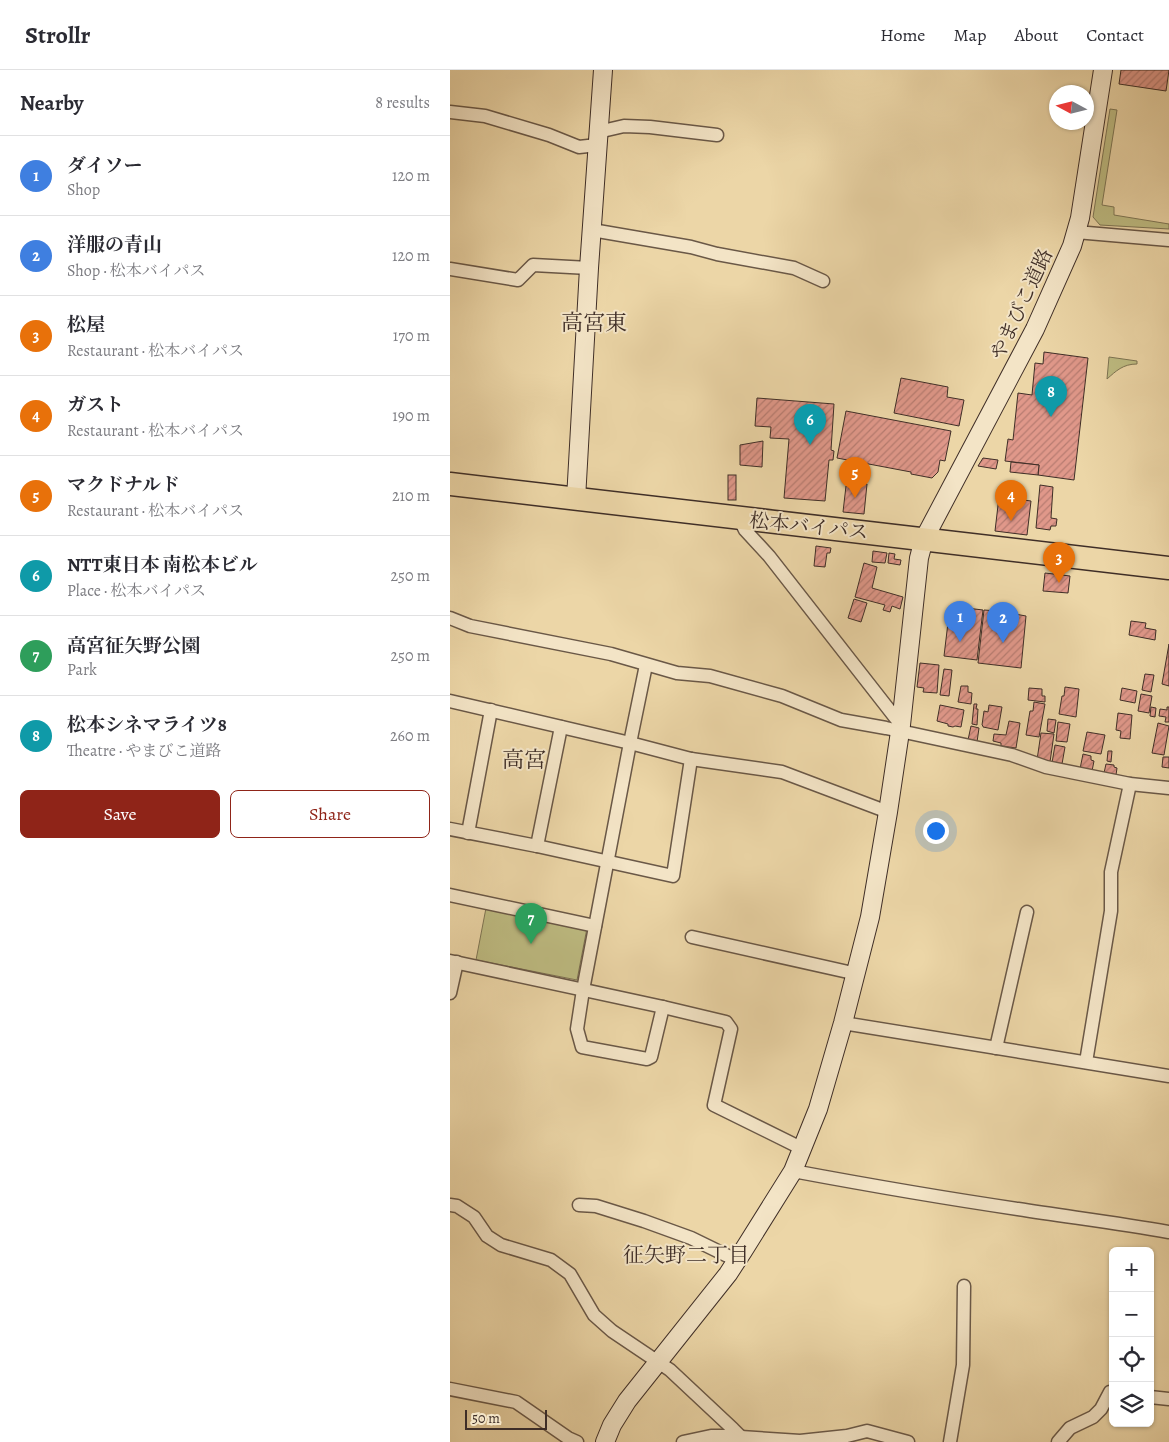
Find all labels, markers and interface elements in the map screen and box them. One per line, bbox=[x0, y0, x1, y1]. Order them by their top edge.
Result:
text: Strollr bbox=[25, 19, 90, 51]
text: Home bbox=[880, 23, 925, 47]
text: Map bbox=[953, 23, 986, 47]
text: About bbox=[1014, 23, 1058, 47]
text: Contact bbox=[1086, 23, 1144, 47]
north arrow bbox=[1049, 85, 1094, 130]
text: Nearby bbox=[20, 89, 83, 117]
text: 8 results bbox=[375, 92, 430, 114]
text: ダイソー bbox=[67, 153, 143, 179]
text: 1 bbox=[33, 165, 39, 187]
text: 120 m bbox=[392, 165, 430, 187]
text: Shop bbox=[67, 179, 100, 201]
text: 洋服の青山 bbox=[67, 232, 162, 258]
street label: やまびこ道路 bbox=[984, 244, 1059, 364]
text: 2 bbox=[32, 245, 40, 267]
text: 120 m bbox=[392, 245, 430, 267]
text: Shop · 松本バイパス bbox=[67, 260, 205, 282]
district label: 高宮東 bbox=[561, 308, 627, 338]
text: 松屋 bbox=[67, 312, 105, 338]
text: 3 bbox=[33, 325, 39, 347]
text: 170 m bbox=[393, 325, 430, 347]
text: Restaurant · 松本バイパス bbox=[67, 340, 244, 362]
pin: 8 bbox=[1035, 376, 1067, 417]
text: ガスト bbox=[67, 392, 124, 418]
pin: 6 bbox=[794, 404, 826, 445]
text: 4 bbox=[32, 405, 40, 427]
text: 190 m bbox=[392, 405, 430, 427]
text: Restaurant · 松本バイパス bbox=[67, 420, 244, 442]
pin: 5 bbox=[839, 457, 871, 498]
text: マクドナルド bbox=[67, 472, 180, 498]
pin: 4 bbox=[995, 480, 1027, 521]
text: 5 bbox=[33, 485, 39, 507]
text: 210 m bbox=[392, 485, 430, 507]
text: Restaurant · 松本バイパス bbox=[67, 500, 244, 522]
street label: 松本バイパス bbox=[748, 507, 870, 546]
pin: 3 bbox=[1043, 542, 1075, 583]
text: NTT東日本 南松本ビル bbox=[67, 552, 258, 578]
text: 6 bbox=[32, 565, 40, 587]
text: 250 m bbox=[391, 565, 430, 587]
text: Place · 松本バイパス bbox=[67, 580, 206, 602]
pin: 1 bbox=[944, 601, 976, 642]
pin: 2 bbox=[987, 602, 1019, 643]
text: 高宮征矢野公園 bbox=[67, 633, 200, 659]
text: 7 bbox=[33, 645, 39, 667]
text: 250 m bbox=[391, 645, 430, 667]
text: Park bbox=[67, 659, 97, 681]
text: 松本シネマライツ8 bbox=[67, 712, 227, 738]
text: 8 bbox=[32, 725, 40, 747]
text: 260 m bbox=[390, 725, 430, 747]
text: Theatre · やまびこ道路 bbox=[67, 740, 221, 762]
district label: 高宮 bbox=[502, 745, 546, 775]
button: Save bbox=[20, 790, 220, 838]
button: Share bbox=[230, 790, 430, 838]
your location bbox=[923, 818, 949, 844]
pin: 7 bbox=[515, 903, 547, 944]
district label: 征矢野二丁目 bbox=[623, 1241, 749, 1269]
map controls bbox=[1109, 1247, 1154, 1427]
button: + bbox=[1109, 1247, 1154, 1292]
button: − bbox=[1109, 1292, 1154, 1337]
button: locate bbox=[1109, 1337, 1154, 1382]
button: layers bbox=[1109, 1382, 1154, 1427]
scale bar bbox=[465, 1407, 548, 1430]
text: 50 m bbox=[472, 1409, 500, 1428]

